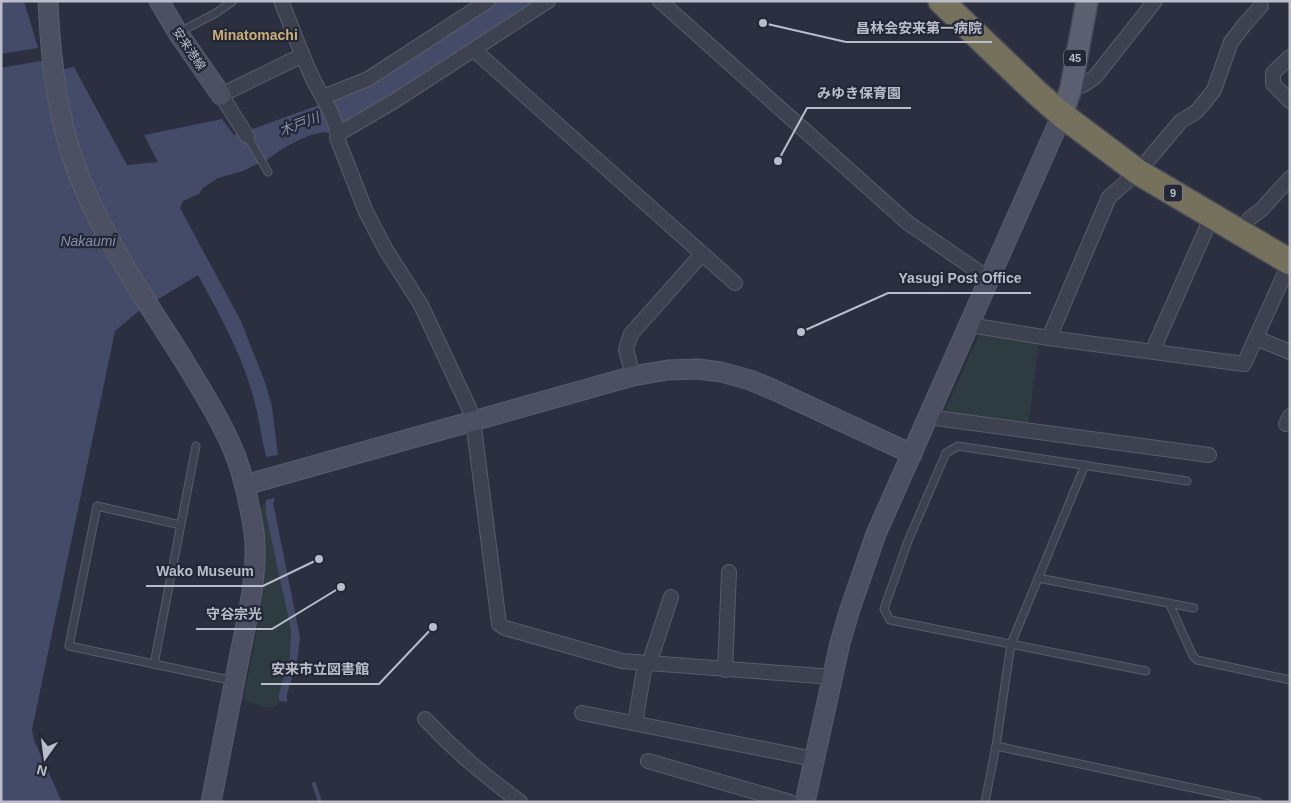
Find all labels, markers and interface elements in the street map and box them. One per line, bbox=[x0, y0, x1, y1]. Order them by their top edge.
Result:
callout: 昌林会安来第一病院 bbox=[846, 13, 992, 42]
text: 昌林会安来第一病院 bbox=[856, 20, 982, 36]
street label: 安来港線 bbox=[170, 25, 208, 73]
district label: Minatomachi bbox=[212, 27, 298, 43]
road number: 45 bbox=[1064, 49, 1086, 66]
callout: みゆき保育園 bbox=[807, 79, 911, 108]
text: みゆき保育園 bbox=[817, 85, 901, 101]
water label: 木戸川 bbox=[277, 108, 323, 139]
road number: 9 bbox=[1164, 184, 1182, 202]
water label: Nakaumi bbox=[60, 233, 117, 249]
callout: Yasugi Post Office bbox=[888, 264, 1031, 293]
text: Yasugi Post Office bbox=[899, 270, 1022, 286]
callout: Wako Museum bbox=[146, 557, 263, 586]
text: Wako Museum bbox=[156, 563, 254, 579]
callout: 守谷宗光 bbox=[196, 600, 272, 629]
text: 守谷宗光 bbox=[206, 606, 262, 622]
callout: 安来市立図書館 bbox=[261, 655, 379, 684]
text: 安来市立図書館 bbox=[271, 661, 369, 677]
north arrow bbox=[20, 733, 70, 783]
text: N bbox=[35, 762, 49, 780]

